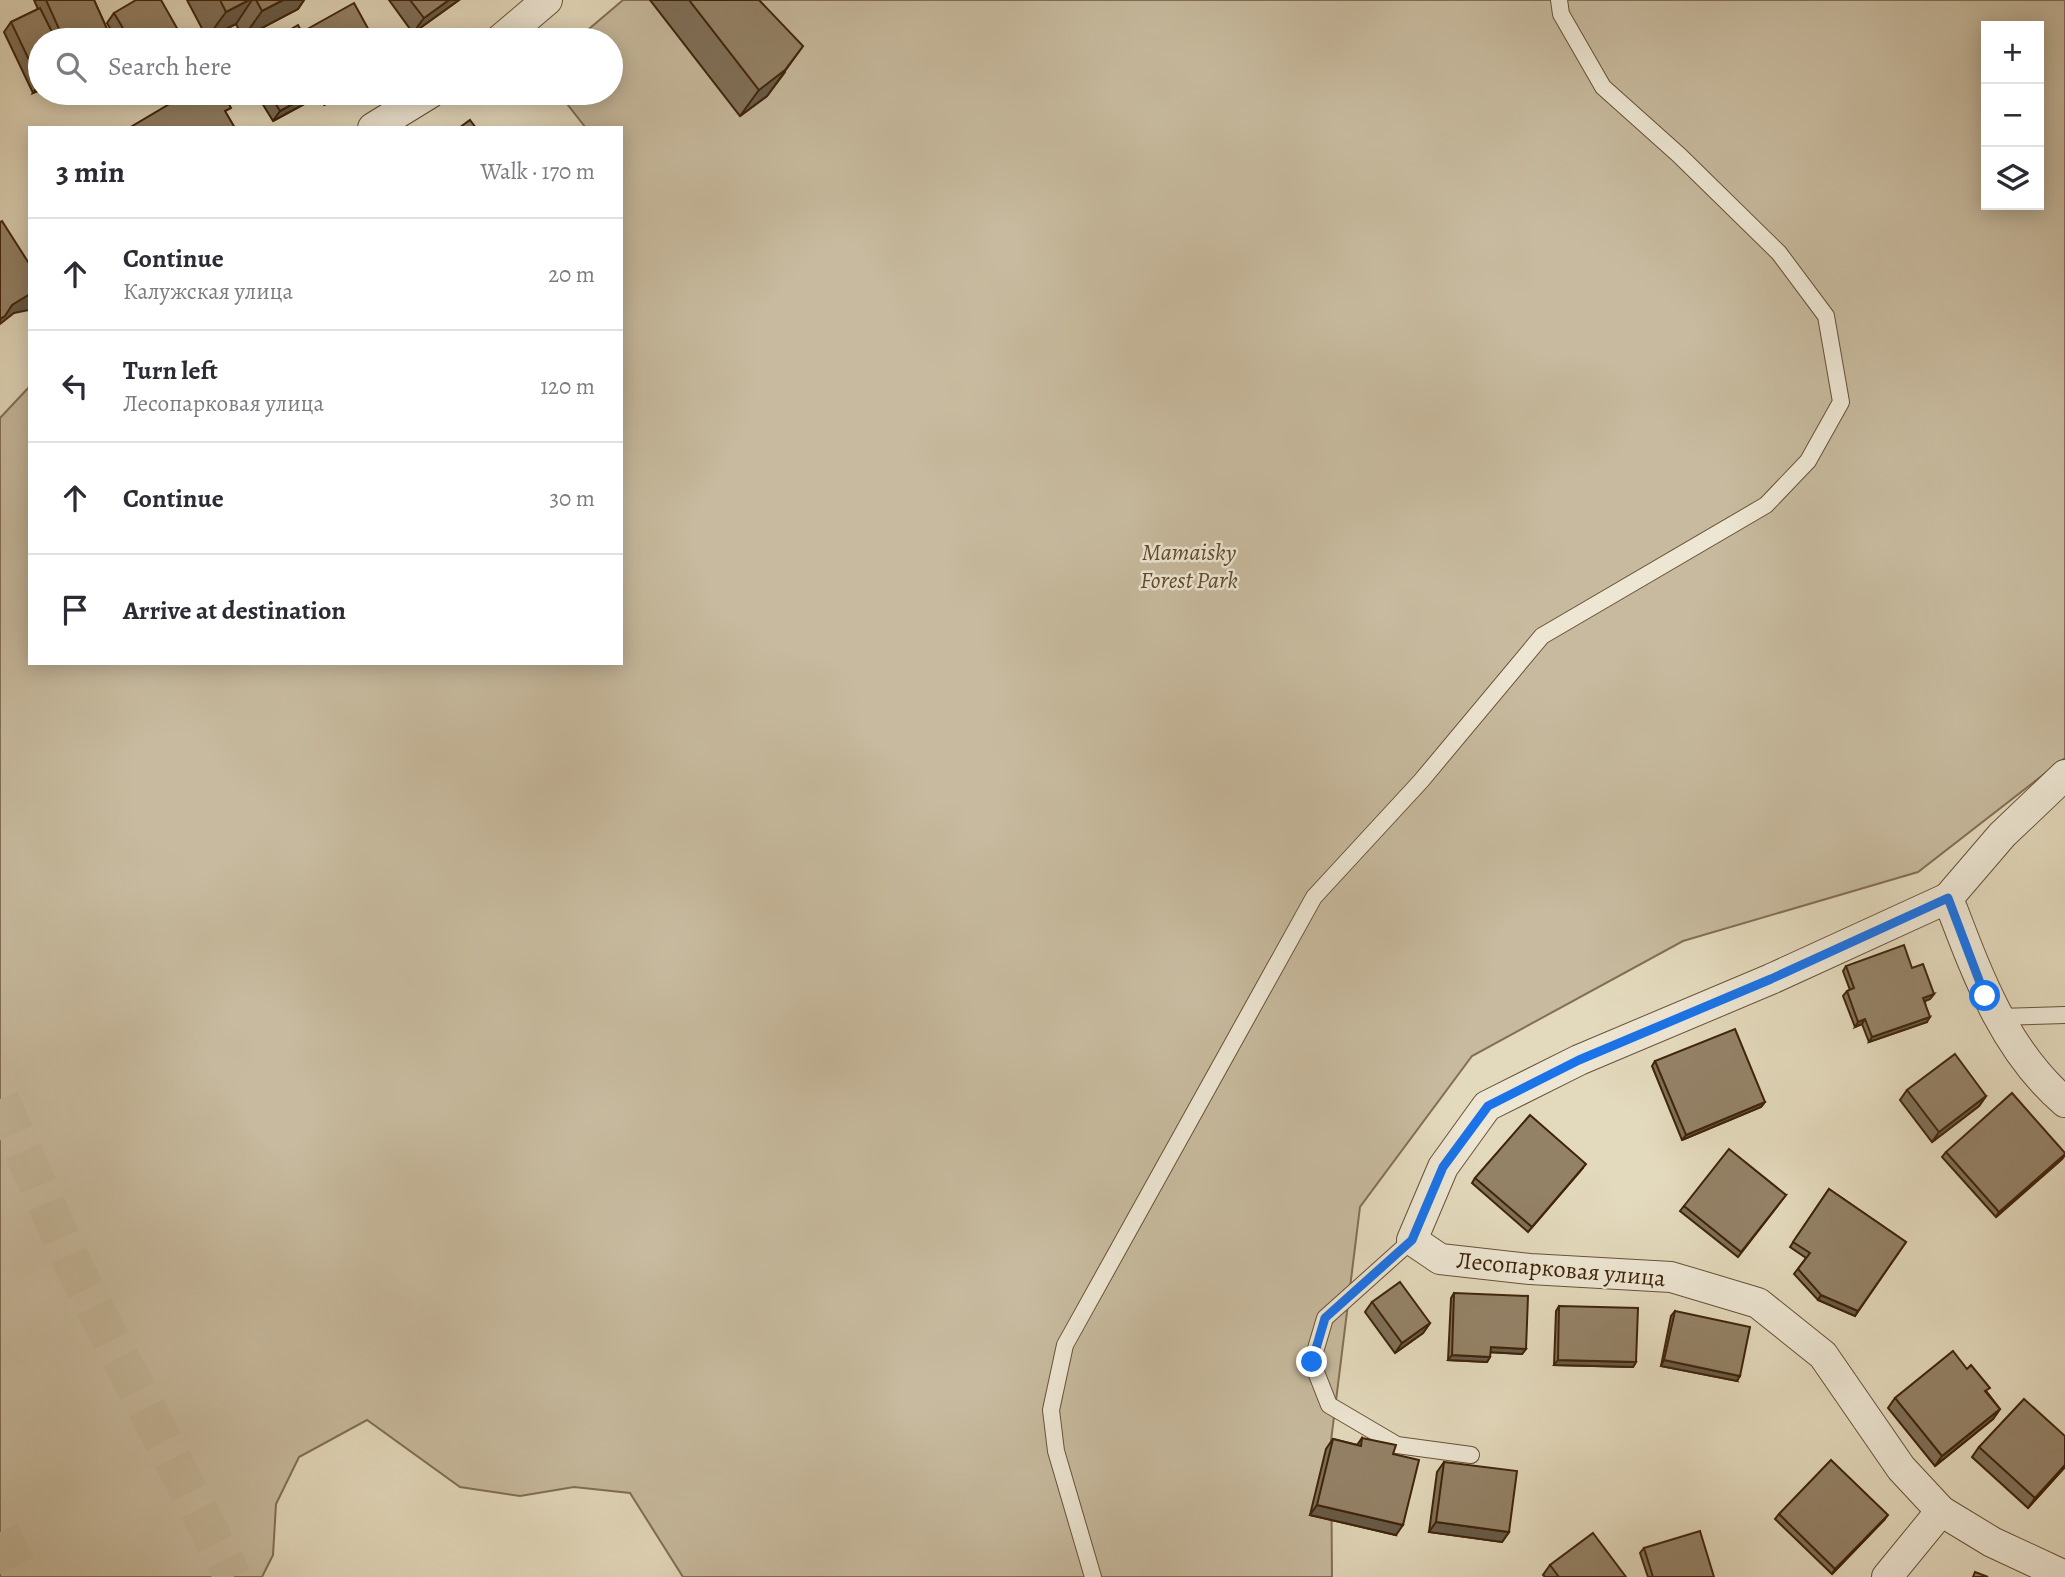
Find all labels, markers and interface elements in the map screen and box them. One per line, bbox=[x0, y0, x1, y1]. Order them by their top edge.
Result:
map controls bbox=[1981, 21, 2044, 210]
button: + bbox=[1981, 21, 2044, 84]
search box bbox=[28, 28, 623, 105]
icon: search bbox=[52, 48, 90, 86]
text: Search here bbox=[108, 49, 232, 84]
button: − bbox=[1981, 84, 2044, 147]
button: layers bbox=[1981, 147, 2044, 210]
text: 3 min bbox=[56, 152, 125, 192]
text: Walk · 170 m bbox=[481, 156, 595, 187]
text: Continue bbox=[123, 241, 224, 276]
icon: ahead bbox=[56, 255, 94, 293]
text: 20 m bbox=[548, 259, 595, 290]
text: Калужская улица bbox=[123, 276, 293, 307]
text: Turn left bbox=[123, 353, 218, 388]
icon: left bbox=[56, 367, 94, 405]
text: 120 m bbox=[540, 371, 595, 402]
text: Лесопарковая улица bbox=[123, 388, 324, 419]
icon: ahead bbox=[56, 479, 94, 517]
text: Continue bbox=[123, 481, 224, 516]
text: 30 m bbox=[549, 483, 595, 514]
park label: Mamaisky Forest Park bbox=[1140, 536, 1238, 596]
icon: arrive bbox=[56, 591, 94, 629]
text: Arrive at destination bbox=[123, 593, 346, 628]
route start bbox=[1969, 980, 2000, 1011]
street label: Лесопарковая улица bbox=[1455, 1244, 1667, 1294]
route end bbox=[1296, 1346, 1327, 1377]

